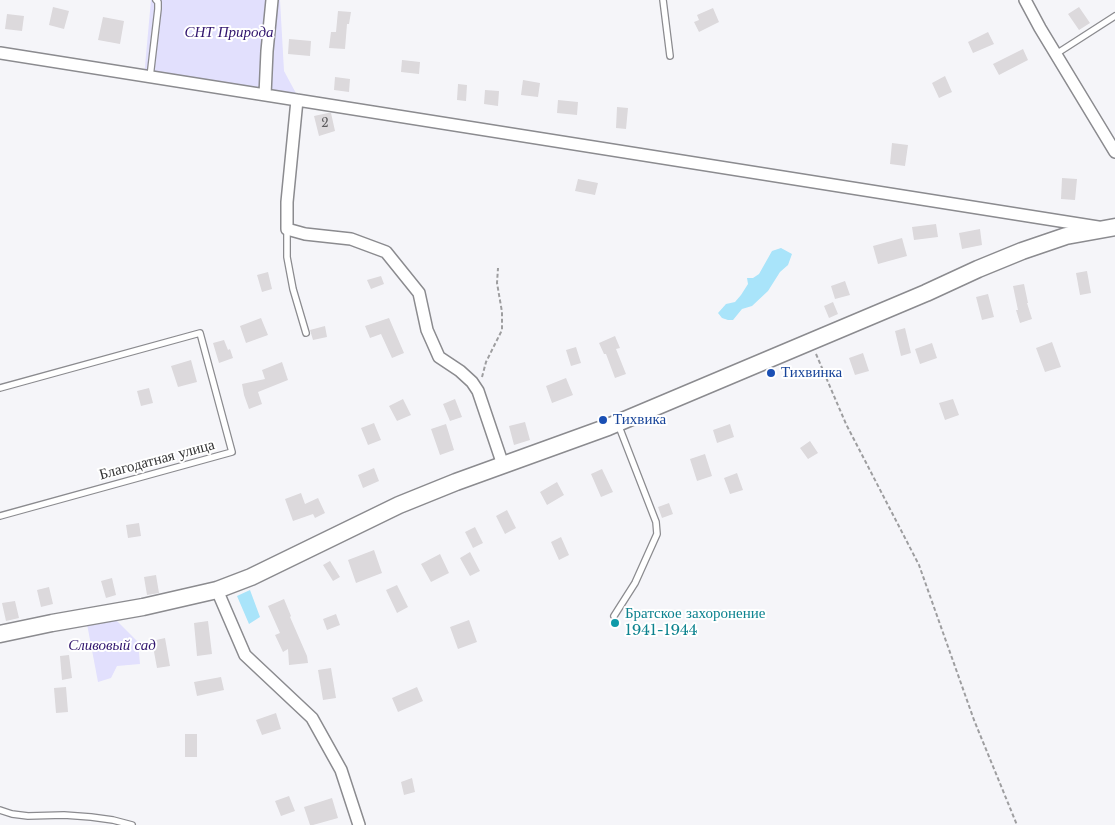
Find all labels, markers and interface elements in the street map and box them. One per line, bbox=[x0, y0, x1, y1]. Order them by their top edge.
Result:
park label: СНТ Природа bbox=[184, 24, 274, 42]
house number: 2 bbox=[321, 117, 329, 131]
place label: Тихвинка bbox=[781, 364, 842, 382]
marker: Тихвинка bbox=[765, 367, 777, 379]
place label: Тихвика bbox=[613, 411, 666, 429]
marker: Тихвика bbox=[597, 414, 609, 426]
street label: Благодатная улица bbox=[97, 436, 217, 484]
place label: Братское захоронение 1941-1944 bbox=[625, 605, 765, 640]
marker: Братское захоронение 1941-1944 bbox=[609, 617, 621, 629]
park label: Сливовый сад bbox=[68, 637, 156, 655]

